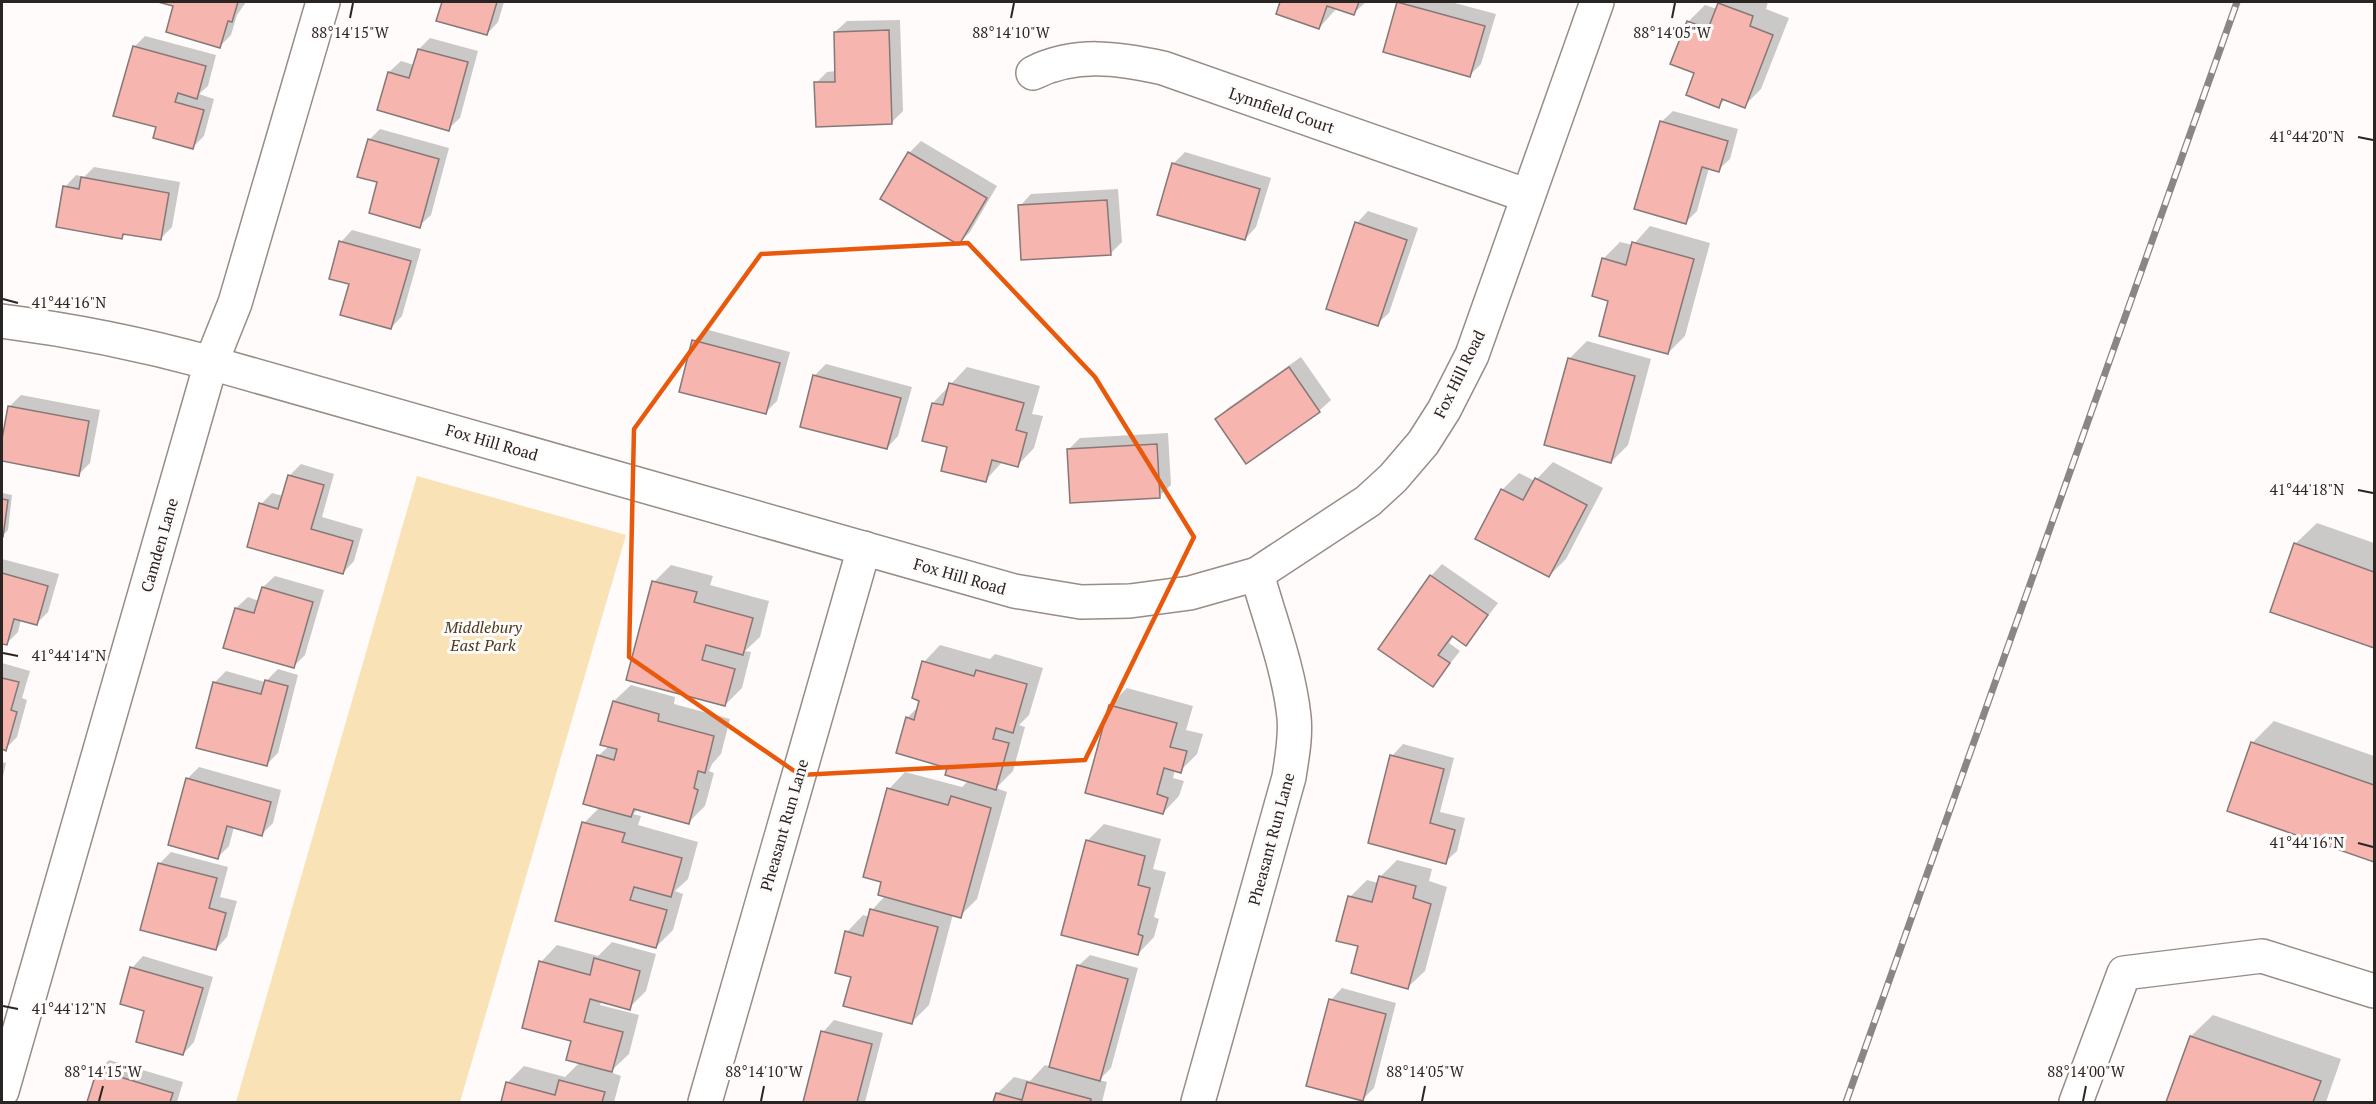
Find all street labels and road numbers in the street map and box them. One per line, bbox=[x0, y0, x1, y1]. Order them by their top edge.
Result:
street label: Lynnfield Court bbox=[1226, 82, 1338, 138]
street label: Fox Hill Road bbox=[1428, 326, 1490, 422]
street label: Fox Hill Road bbox=[443, 418, 541, 466]
street label: Camden Lane bbox=[135, 495, 183, 595]
street label: Fox Hill Road bbox=[911, 552, 1009, 600]
street label: Pheasant Run Lane bbox=[755, 756, 813, 894]
street label: Pheasant Run Lane bbox=[1243, 770, 1299, 908]

